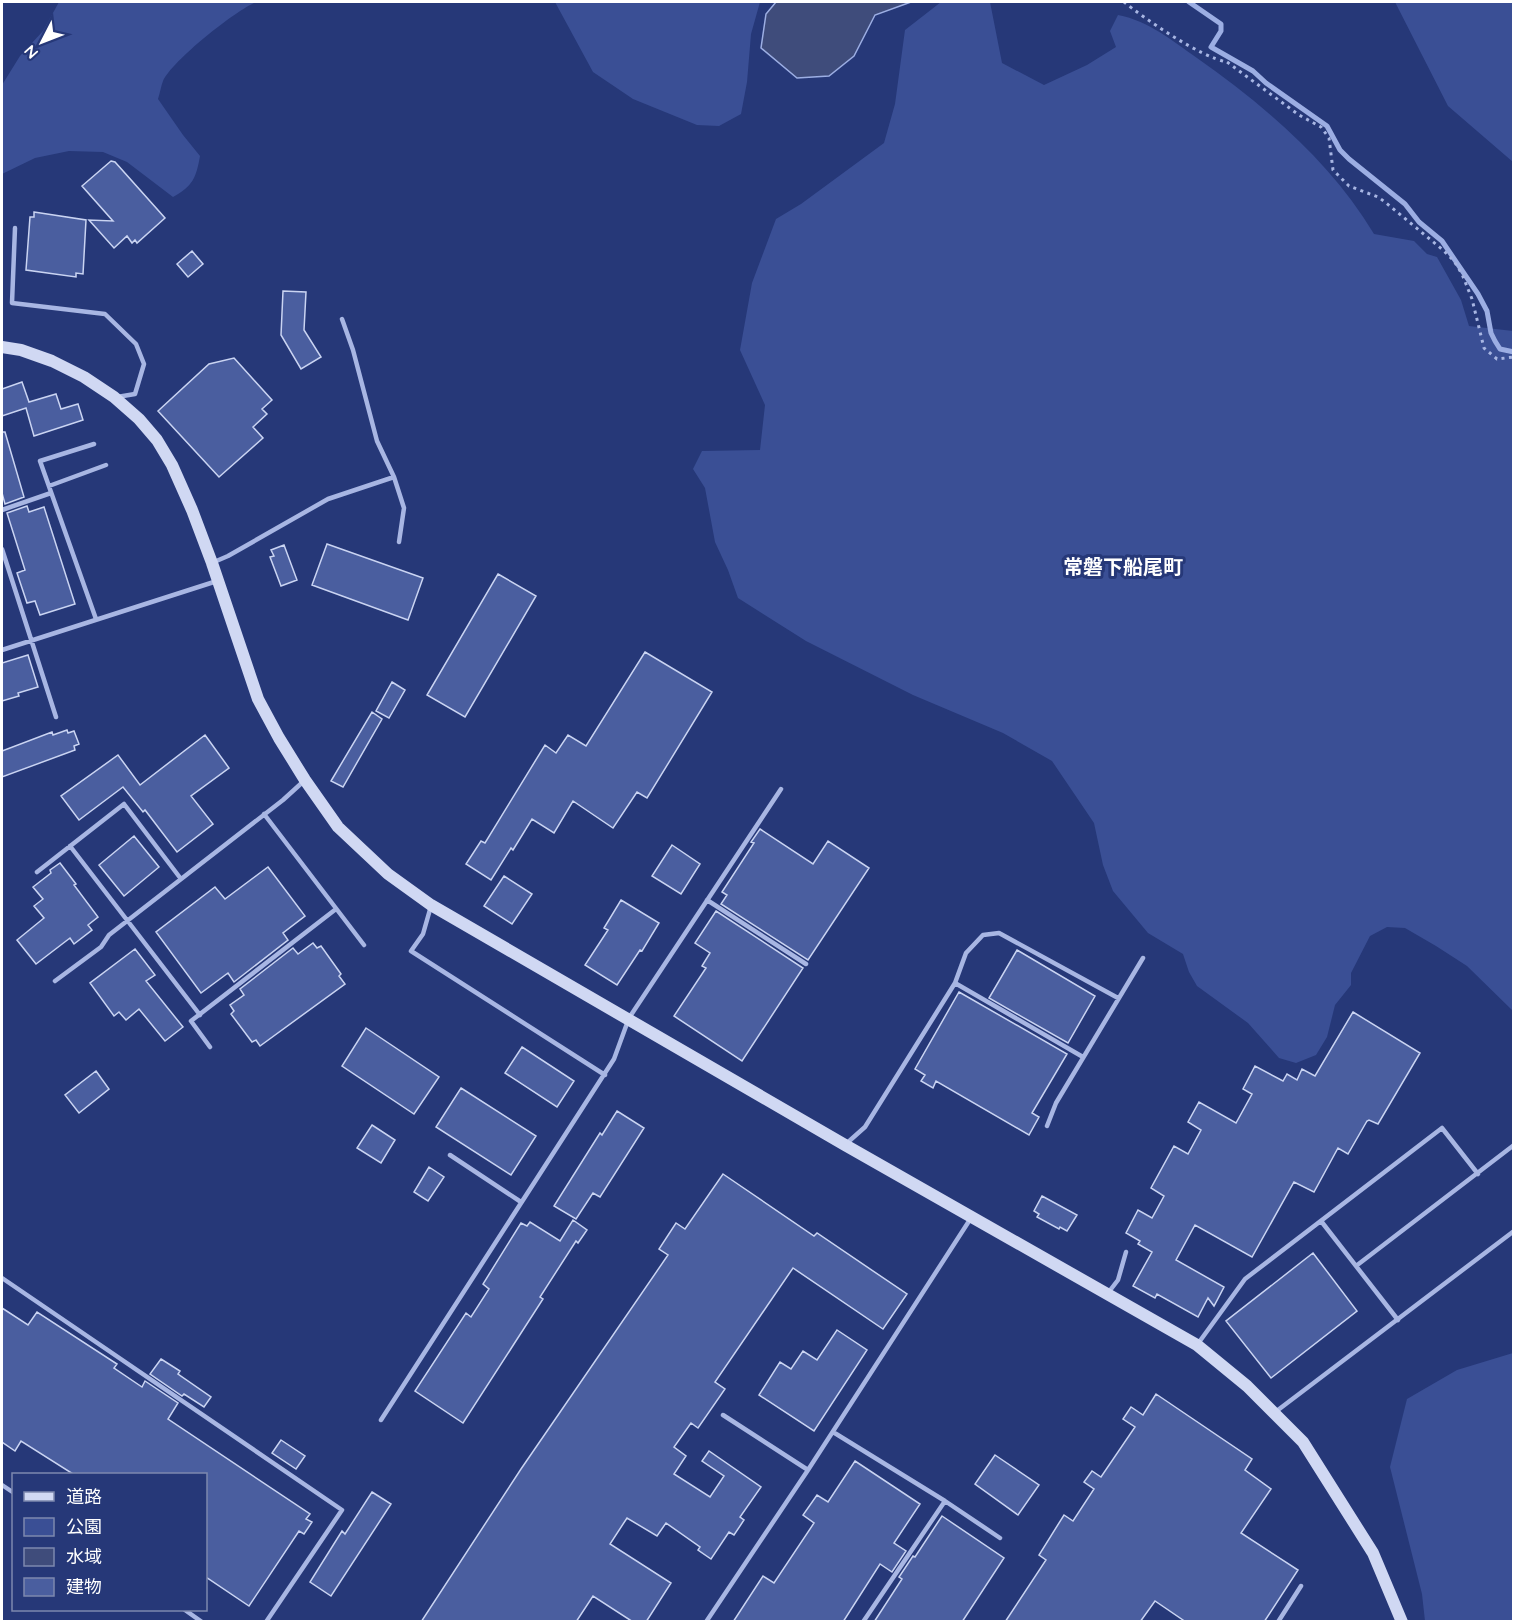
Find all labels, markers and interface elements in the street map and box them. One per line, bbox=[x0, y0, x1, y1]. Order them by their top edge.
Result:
north arrow bbox=[12, 12, 72, 72]
text: N bbox=[19, 41, 42, 63]
district label: 常磐下船尾町 bbox=[1063, 554, 1183, 579]
legend bbox=[12, 1473, 207, 1611]
text: 道路 bbox=[66, 1485, 102, 1508]
text: 公園 bbox=[66, 1515, 102, 1538]
text: 水域 bbox=[66, 1545, 102, 1568]
text: 建物 bbox=[66, 1575, 102, 1598]

